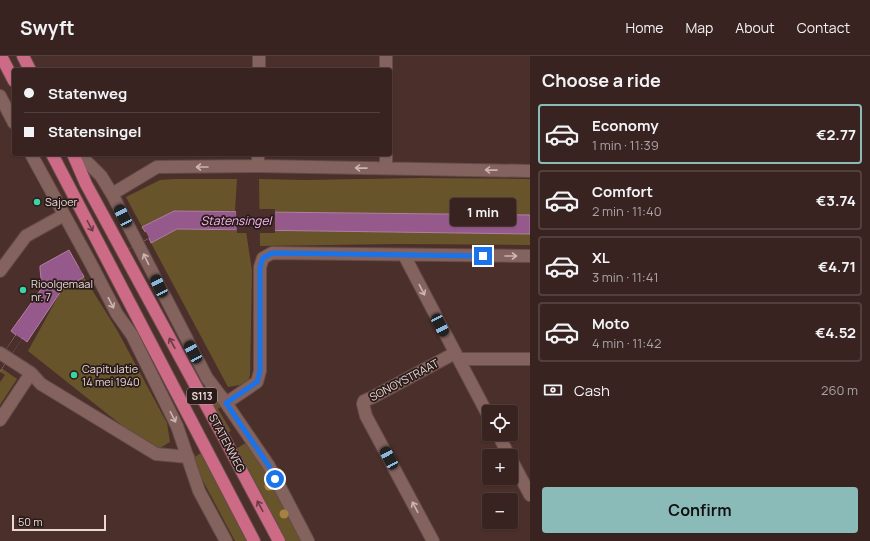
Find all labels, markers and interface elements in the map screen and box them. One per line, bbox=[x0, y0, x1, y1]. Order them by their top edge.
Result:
text: Swyft bbox=[20, 15, 74, 41]
text: Home bbox=[626, 18, 663, 37]
text: Map bbox=[685, 18, 713, 37]
text: About bbox=[735, 18, 775, 37]
text: Contact bbox=[797, 18, 850, 37]
text: Choose a ride bbox=[542, 68, 661, 92]
text: Statenweg bbox=[48, 83, 127, 104]
text: Economy bbox=[592, 115, 659, 136]
icon: car bbox=[544, 116, 580, 152]
text: Statensingel bbox=[48, 121, 141, 142]
text: €2.77 bbox=[816, 124, 856, 145]
text: 1 min · 11:39 bbox=[592, 136, 659, 154]
one-way arrow bbox=[196, 163, 209, 171]
one-way arrow bbox=[355, 164, 368, 172]
one-way arrow bbox=[485, 166, 498, 174]
text: Comfort bbox=[592, 181, 653, 202]
icon: car bbox=[544, 182, 580, 218]
text: €3.74 bbox=[816, 190, 856, 211]
place label: Sajoer bbox=[45, 194, 78, 209]
marker: Sajoer bbox=[32, 197, 42, 207]
callout: 1 min bbox=[450, 198, 516, 226]
text: 2 min · 11:40 bbox=[592, 202, 662, 220]
car bbox=[112, 203, 134, 229]
text: 1 min bbox=[467, 203, 499, 221]
water label: Statensingel bbox=[201, 212, 273, 229]
one-way arrow bbox=[86, 219, 94, 231]
route end bbox=[474, 247, 492, 265]
text: XL bbox=[592, 247, 610, 268]
icon: car bbox=[544, 248, 580, 284]
one-way arrow bbox=[504, 252, 517, 260]
one-way arrow bbox=[142, 253, 149, 265]
text: €4.71 bbox=[818, 256, 856, 277]
text: 3 min · 11:41 bbox=[592, 268, 658, 286]
car bbox=[148, 273, 170, 299]
place label: Rioolgemaal nr. 7 bbox=[31, 276, 93, 304]
one-way arrow bbox=[419, 284, 426, 296]
marker: Rioolgemaal nr. 7 bbox=[18, 285, 28, 295]
one-way arrow bbox=[108, 297, 115, 309]
car bbox=[429, 312, 451, 338]
text: Moto bbox=[592, 313, 629, 334]
icon: car bbox=[544, 314, 580, 350]
text: €4.52 bbox=[815, 322, 856, 343]
text: 4 min · 11:42 bbox=[592, 334, 661, 352]
one-way arrow bbox=[168, 337, 176, 349]
car bbox=[182, 339, 204, 365]
street label: SONOYSTRAAT bbox=[367, 355, 441, 404]
place label: Capitulatie 14 mei 1940 bbox=[82, 361, 140, 389]
marker: Capitulatie 14 mei 1940 bbox=[69, 370, 79, 380]
icon: cash bbox=[542, 379, 564, 401]
text: Cash bbox=[574, 380, 610, 401]
text: 260 m bbox=[821, 381, 858, 399]
road number: S113 bbox=[187, 388, 217, 404]
map controls bbox=[482, 405, 518, 529]
button: locate bbox=[482, 405, 518, 441]
one-way arrow bbox=[170, 411, 177, 423]
street label: STATENWEG bbox=[206, 411, 249, 475]
car bbox=[378, 445, 400, 471]
button: + bbox=[482, 449, 518, 485]
route start bbox=[266, 470, 284, 488]
button: Confirm bbox=[542, 487, 858, 533]
button: − bbox=[482, 493, 518, 529]
one-way arrow bbox=[256, 501, 264, 513]
one-way arrow bbox=[410, 501, 418, 513]
scale bar bbox=[12, 513, 106, 532]
text: 50 m bbox=[18, 514, 43, 529]

